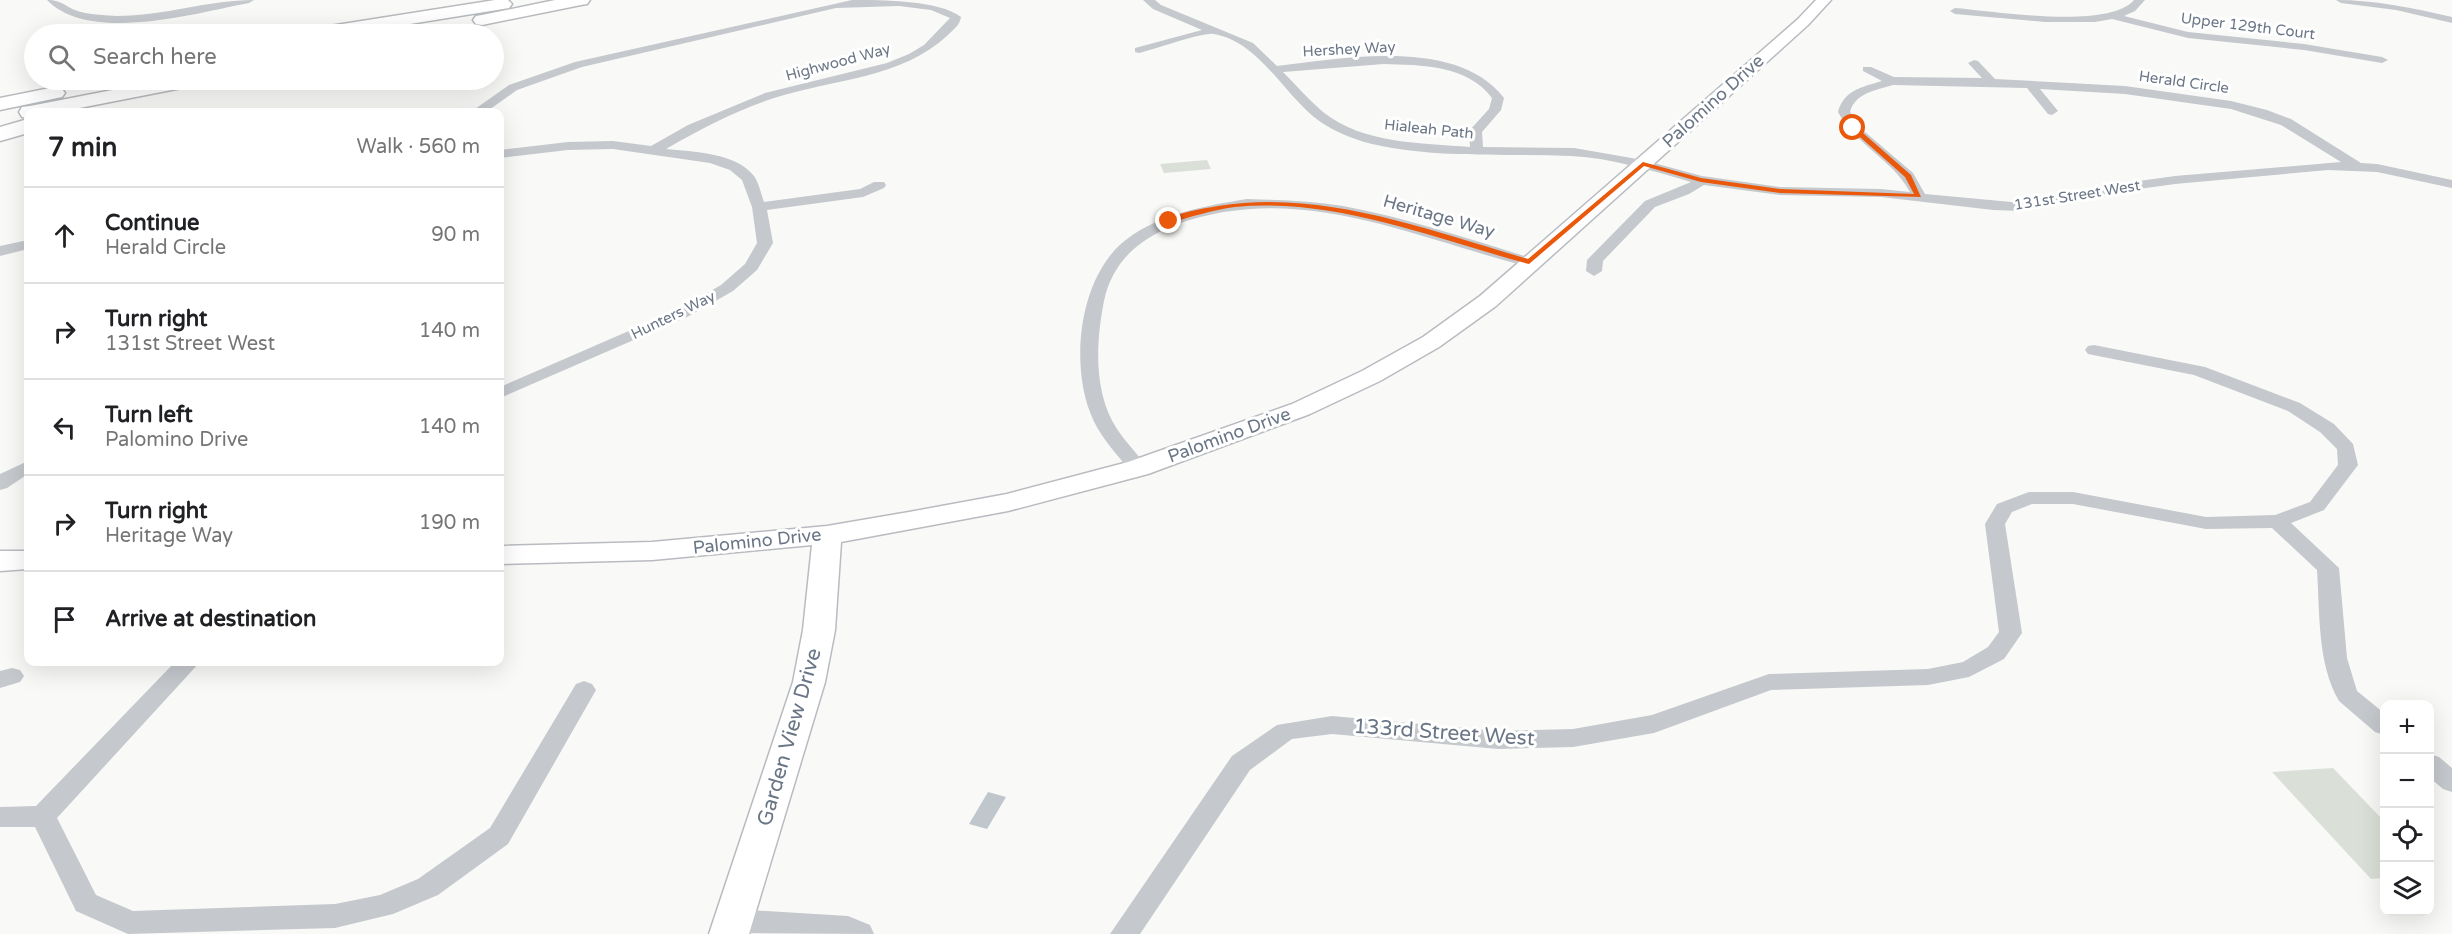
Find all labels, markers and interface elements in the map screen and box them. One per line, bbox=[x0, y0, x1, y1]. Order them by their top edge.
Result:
street label: Upper 129th Court bbox=[2180, 9, 2316, 43]
search box bbox=[24, 24, 504, 90]
street label: Hershey Way bbox=[1302, 38, 1396, 60]
street label: Highwood Way bbox=[784, 39, 892, 85]
icon: search bbox=[45, 41, 78, 74]
text: Search here bbox=[93, 44, 217, 70]
street label: Palomino Drive bbox=[1658, 50, 1768, 152]
street label: Herald Circle bbox=[2138, 67, 2230, 97]
route start bbox=[1839, 114, 1865, 140]
street label: Hialeah Path bbox=[1383, 115, 1475, 143]
text: 7 min bbox=[48, 132, 117, 163]
text: Walk · 560 m bbox=[357, 135, 480, 159]
street label: 131st Street West bbox=[2013, 176, 2142, 214]
street label: Heritage Way bbox=[1381, 190, 1498, 243]
route end bbox=[1155, 207, 1181, 233]
text: Continue bbox=[105, 210, 200, 236]
icon: ahead bbox=[48, 219, 81, 252]
text: 90 m bbox=[431, 223, 480, 247]
text: Herald Circle bbox=[105, 236, 226, 260]
street label: Hunters Way bbox=[628, 287, 718, 343]
text: Turn right bbox=[105, 306, 207, 332]
icon: right bbox=[48, 315, 81, 348]
text: 140 m bbox=[419, 319, 480, 343]
text: 131st Street West bbox=[105, 332, 275, 356]
text: Turn left bbox=[105, 402, 193, 428]
street label: Palomino Drive bbox=[1165, 403, 1293, 467]
icon: left bbox=[48, 411, 81, 444]
text: 140 m bbox=[419, 415, 480, 439]
text: Palomino Drive bbox=[105, 428, 248, 452]
text: Turn right bbox=[105, 498, 207, 524]
icon: right bbox=[48, 507, 81, 540]
text: 190 m bbox=[419, 511, 480, 535]
street label: Palomino Drive bbox=[692, 523, 822, 559]
text: Heritage Way bbox=[105, 524, 233, 548]
icon: arrive bbox=[48, 603, 81, 636]
text: Arrive at destination bbox=[105, 606, 316, 632]
street label: Garden View Drive bbox=[752, 645, 827, 829]
map controls bbox=[2380, 700, 2434, 916]
button: + bbox=[2380, 700, 2434, 754]
street label: 133rd Street West bbox=[1352, 714, 1535, 751]
button: − bbox=[2380, 754, 2434, 808]
button: locate bbox=[2380, 808, 2434, 862]
button: layers bbox=[2380, 862, 2434, 916]

